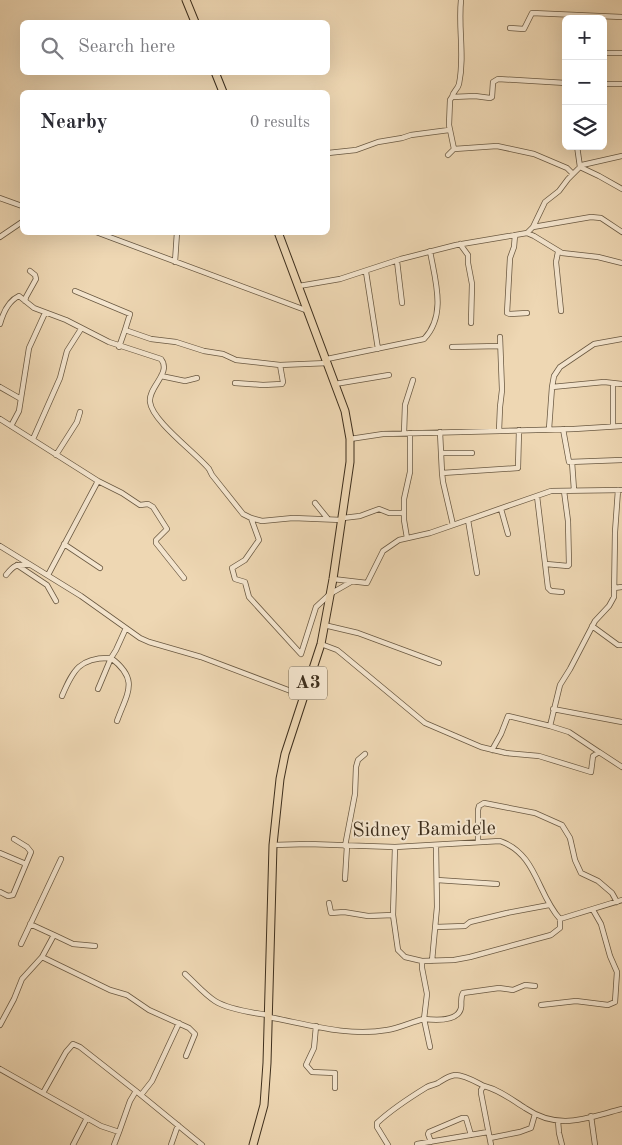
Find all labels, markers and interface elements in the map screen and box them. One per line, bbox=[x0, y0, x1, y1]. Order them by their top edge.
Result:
map controls bbox=[562, 15, 607, 150]
button: + bbox=[562, 15, 607, 60]
search box bbox=[20, 20, 330, 75]
icon: search bbox=[38, 34, 66, 62]
text: Search here bbox=[78, 38, 175, 57]
button: − bbox=[562, 60, 607, 105]
button: layers bbox=[562, 105, 607, 150]
text: Nearby bbox=[40, 112, 108, 133]
text: 0 results bbox=[250, 115, 310, 131]
road number: A3 bbox=[289, 666, 327, 700]
street label: Sidney Bamidele bbox=[352, 819, 496, 841]

